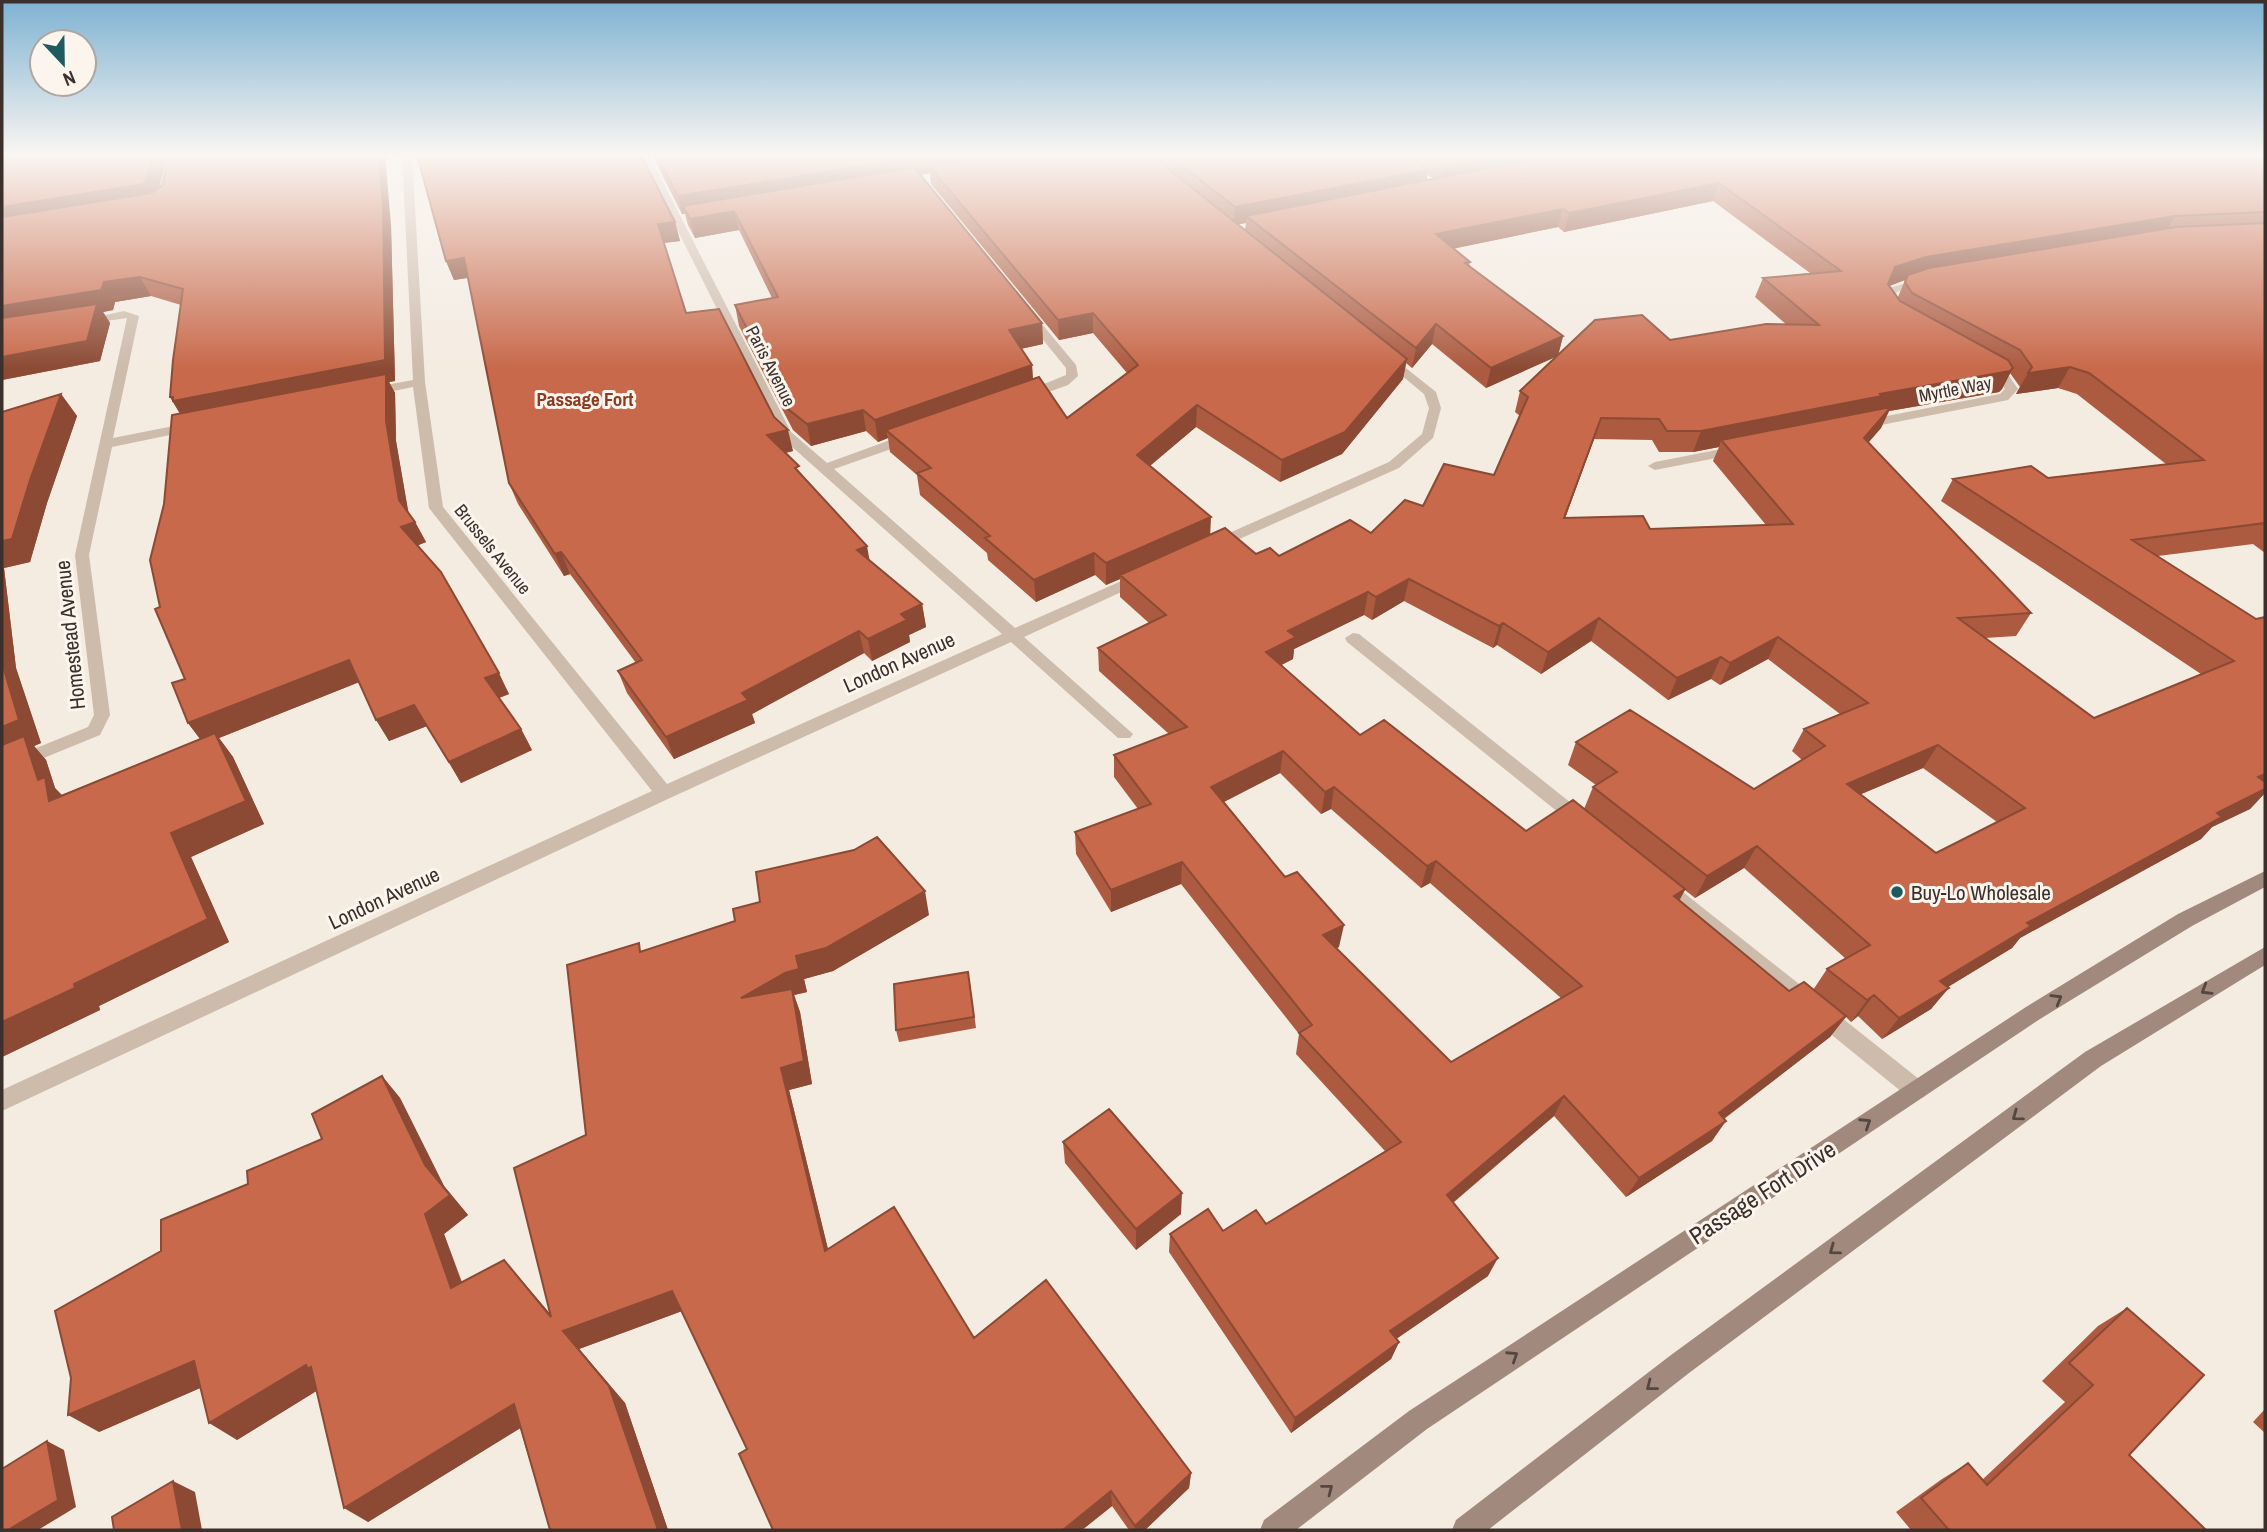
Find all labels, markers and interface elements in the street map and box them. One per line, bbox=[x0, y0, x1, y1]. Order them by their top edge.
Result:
north arrow bbox=[28, 28, 98, 98]
text: N bbox=[59, 65, 79, 93]
street label: Paris Avenue bbox=[740, 321, 802, 411]
street label: Myrtle Way bbox=[1917, 370, 1994, 408]
district label: Passage Fort bbox=[536, 386, 634, 412]
street label: Brussels Avenue bbox=[449, 499, 537, 599]
street label: Homestead Avenue bbox=[48, 559, 92, 711]
street label: London Avenue bbox=[839, 624, 959, 700]
street label: London Avenue bbox=[324, 860, 444, 936]
place label: Buy-Lo Wholesale bbox=[1911, 878, 2051, 907]
marker: Buy-Lo Wholesale bbox=[1889, 884, 1905, 900]
one-way arrow bbox=[2201, 982, 2214, 995]
one-way arrow bbox=[2049, 994, 2062, 1007]
one-way arrow bbox=[2012, 1107, 2025, 1120]
one-way arrow bbox=[1859, 1118, 1872, 1131]
street label: Passage Fort Drive bbox=[1683, 1133, 1841, 1251]
one-way arrow bbox=[1829, 1242, 1842, 1255]
one-way arrow bbox=[1505, 1352, 1518, 1365]
one-way arrow bbox=[1646, 1378, 1659, 1391]
one-way arrow bbox=[1321, 1484, 1333, 1497]

